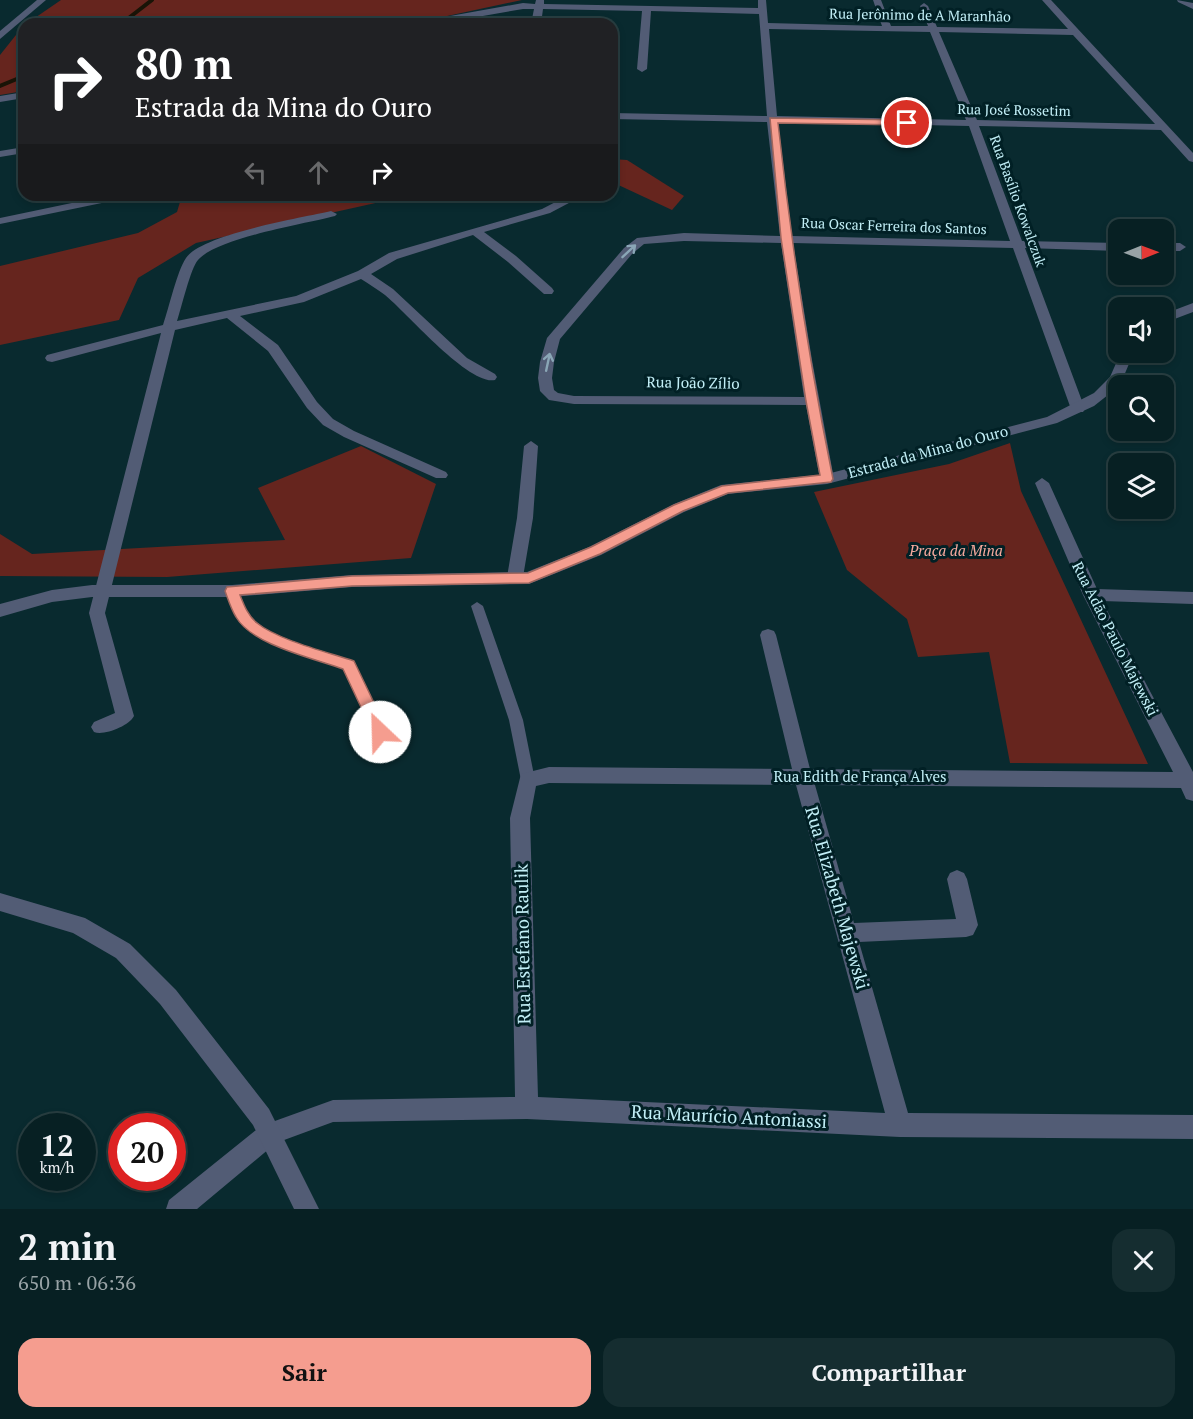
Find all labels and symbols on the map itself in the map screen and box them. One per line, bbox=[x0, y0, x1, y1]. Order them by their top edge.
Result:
street label: Rua Jerônimo de A Maranhão bbox=[829, 3, 1011, 26]
pin bbox=[881, 97, 932, 148]
street label: Rua José Rossetim bbox=[957, 99, 1071, 120]
street label: Rua Basílio Kowalczuk bbox=[986, 132, 1051, 270]
street label: Rua Oscar Ferreira dos Santos bbox=[801, 213, 987, 238]
north arrow bbox=[1108, 219, 1174, 285]
one-way arrow bbox=[621, 244, 636, 259]
one-way arrow bbox=[543, 353, 554, 372]
street label: Rua João Zílio bbox=[646, 371, 740, 393]
street label: Estrada da Mina do Ouro bbox=[846, 420, 1010, 482]
park label: Praça da Mina bbox=[908, 540, 1003, 560]
street label: Rua Adão Paulo Majewski bbox=[1068, 558, 1164, 719]
position arrow bbox=[348, 700, 412, 764]
street label: Rua Edith de França Alves bbox=[774, 766, 946, 786]
street label: Rua Elizabeth Majewski bbox=[800, 803, 876, 992]
street label: Rua Estefano Raulik bbox=[509, 863, 535, 1024]
street label: Rua Maurício Antoniassi bbox=[630, 1099, 828, 1133]
speed limit sign: 20 bbox=[108, 1113, 186, 1191]

